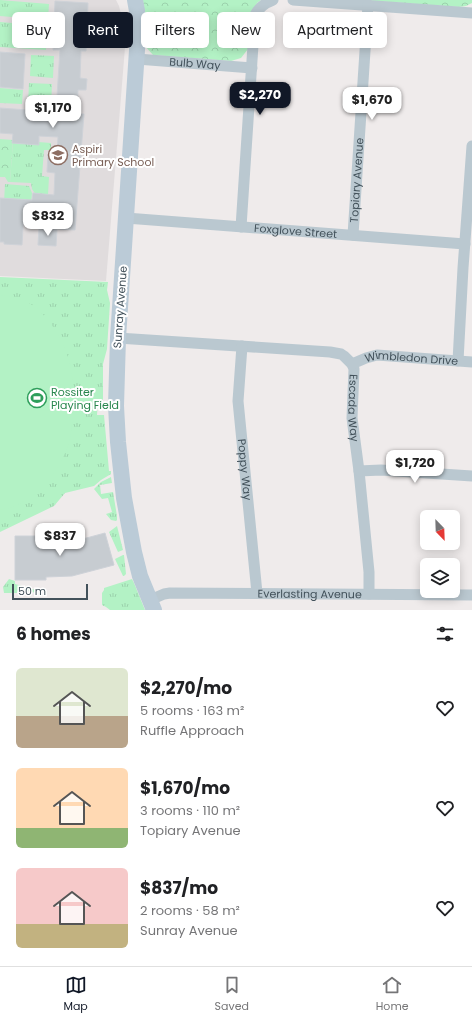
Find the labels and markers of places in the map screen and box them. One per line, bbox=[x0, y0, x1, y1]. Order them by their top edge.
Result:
pin: $2,270 bbox=[227, 82, 293, 116]
pin: $1,670 bbox=[339, 87, 405, 121]
pin: $1,170 bbox=[20, 95, 86, 129]
place label: Aspiri Primary School bbox=[72, 141, 154, 170]
school or university icon: Aspiri Primary School bbox=[47, 144, 69, 166]
pin: $832 bbox=[24, 203, 72, 237]
place label: Rossiter Playing Field bbox=[51, 384, 119, 413]
sports icon: Rossiter Playing Field bbox=[26, 387, 48, 409]
pin: $1,720 bbox=[382, 450, 448, 484]
pin: $837 bbox=[36, 523, 84, 557]

